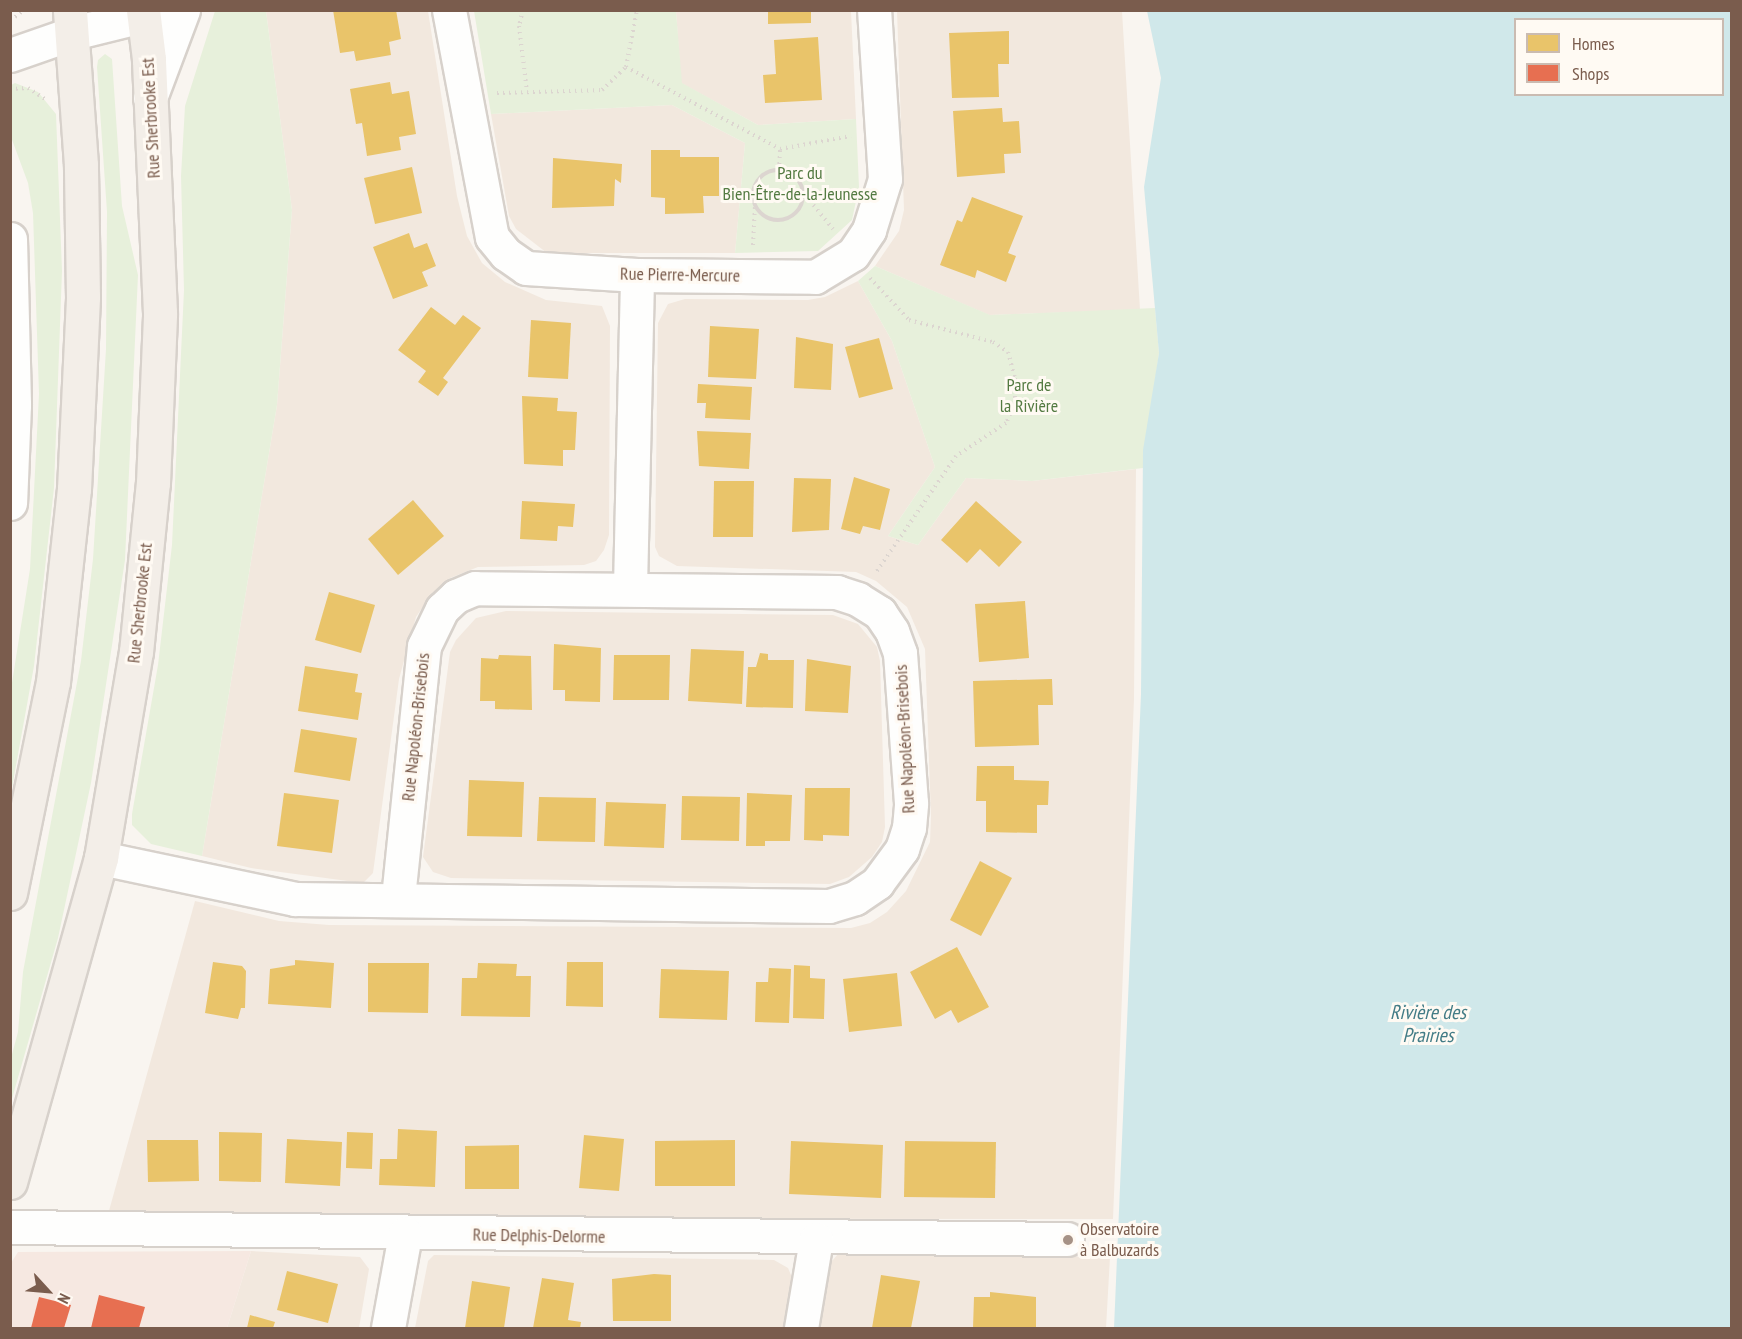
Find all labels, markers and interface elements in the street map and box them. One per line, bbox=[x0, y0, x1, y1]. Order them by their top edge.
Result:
legend bbox=[1514, 18, 1724, 96]
text: Homes bbox=[1572, 32, 1615, 55]
street label: Rue Sherbrooke Est bbox=[137, 57, 165, 179]
text: Shops bbox=[1572, 62, 1609, 85]
park label: Parc du Bien-Être-de-la-Jeunesse bbox=[723, 163, 877, 206]
street label: Rue Pierre-Mercure bbox=[620, 263, 740, 287]
park label: Parc de la Rivière bbox=[1000, 375, 1058, 418]
street label: Rue Sherbrooke Est bbox=[123, 542, 157, 664]
street label: Rue Napoléon-Brisebois bbox=[397, 652, 435, 802]
street label: Rue Napoléon-Brisebois bbox=[890, 664, 920, 814]
water label: Rivière des Prairies bbox=[1390, 1001, 1466, 1048]
place label: Observatoire à Balbuzards bbox=[1080, 1219, 1159, 1262]
street label: Rue Delphis-Delorme bbox=[472, 1224, 606, 1248]
marker: Observatoire à Balbuzards bbox=[1061, 1233, 1075, 1247]
north arrow bbox=[18, 1261, 78, 1321]
text: N bbox=[53, 1291, 75, 1307]

